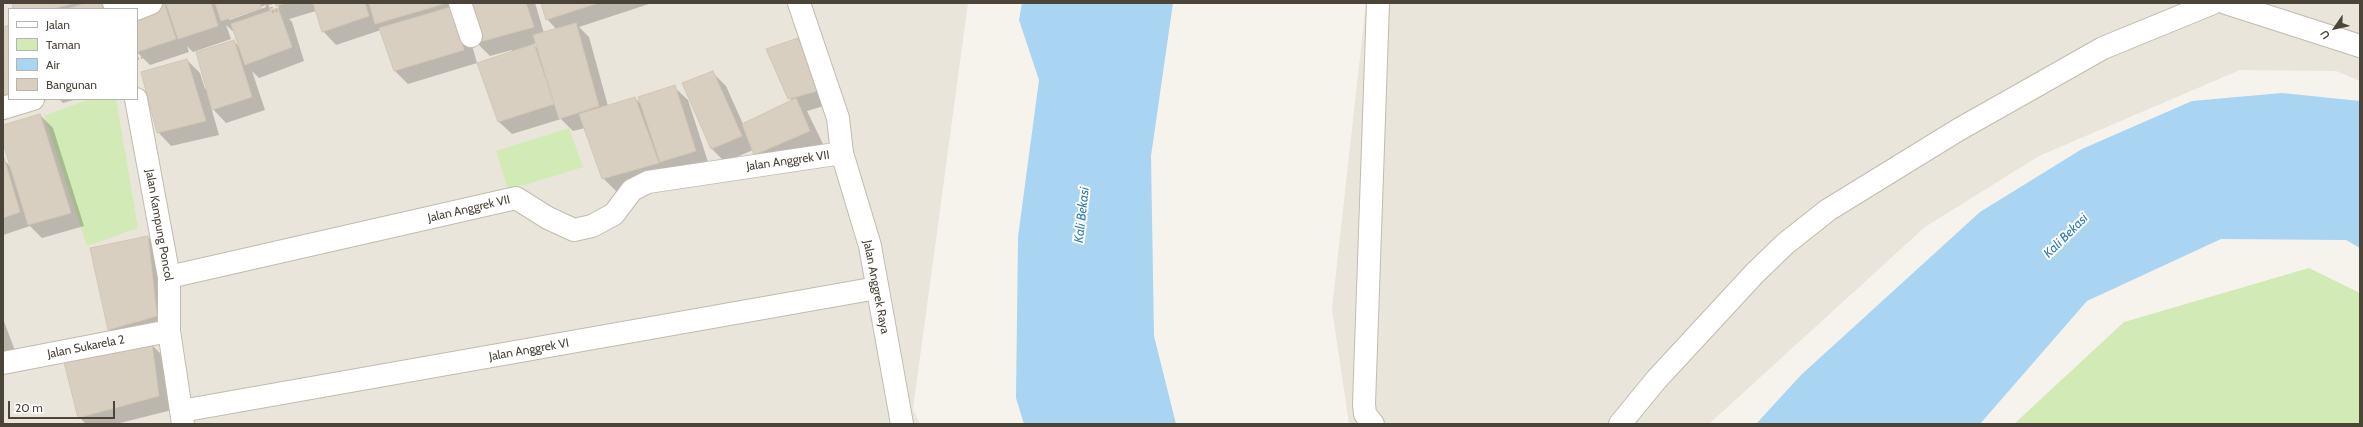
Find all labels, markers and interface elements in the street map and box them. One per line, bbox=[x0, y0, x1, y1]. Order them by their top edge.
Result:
legend bbox=[8, 8, 138, 100]
north arrow bbox=[2315, 8, 2355, 48]
text: Jalan bbox=[46, 17, 70, 32]
text: U bbox=[2317, 28, 2333, 42]
text: Taman bbox=[46, 37, 80, 52]
text: Air bbox=[46, 57, 60, 72]
text: Bangunan bbox=[46, 77, 97, 92]
street label: Jalan Anggrek VII bbox=[745, 148, 831, 174]
street label: Jalan Kampung Poncol bbox=[142, 168, 176, 282]
water label: Kali Bekasi bbox=[1071, 186, 1093, 244]
street label: Jalan Anggrek VII bbox=[426, 193, 512, 225]
water label: Kali Bekasi bbox=[2041, 211, 2091, 261]
street label: Jalan Anggrek Raya bbox=[860, 239, 892, 335]
street label: Jalan Sukarela 2 bbox=[46, 332, 126, 362]
street label: Jalan Anggrek VI bbox=[488, 336, 570, 364]
scale bar bbox=[10, 393, 117, 419]
text: 20 m bbox=[15, 400, 43, 415]

